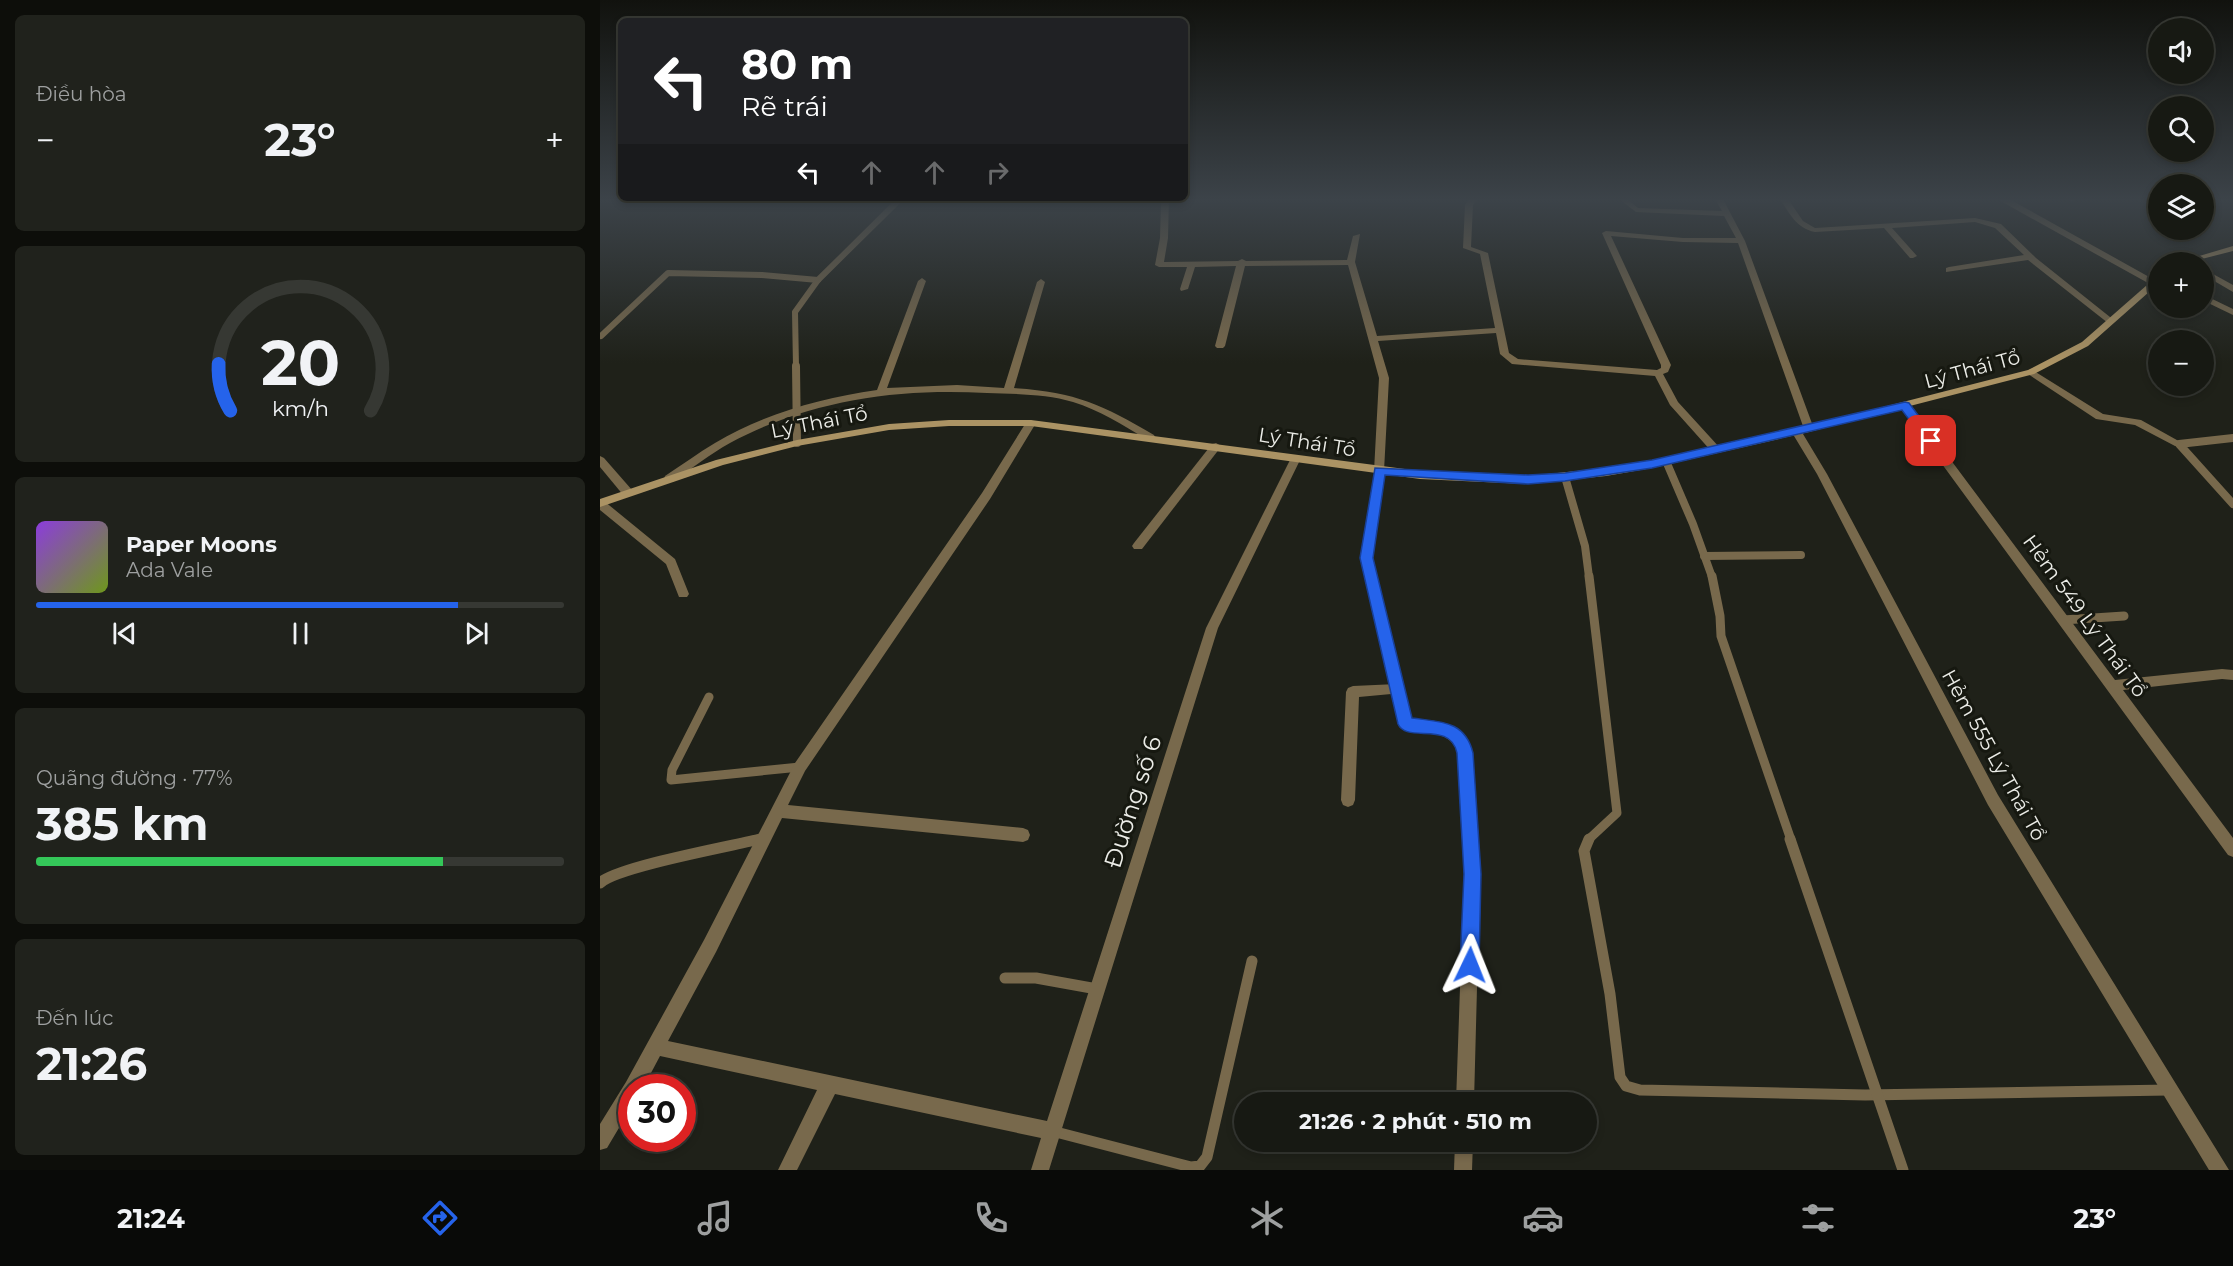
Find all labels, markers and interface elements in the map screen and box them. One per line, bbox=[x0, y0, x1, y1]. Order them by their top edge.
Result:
map controls bbox=[2148, 18, 2214, 396]
button: sound bbox=[2148, 18, 2214, 84]
text: 80 m bbox=[741, 38, 853, 90]
icon: left bbox=[642, 42, 720, 120]
text: Điều hòa bbox=[36, 82, 127, 106]
text: Rẽ trái bbox=[741, 90, 828, 123]
button: search bbox=[2148, 96, 2214, 162]
text: 23° bbox=[264, 112, 336, 167]
text: − bbox=[36, 120, 55, 160]
text: + bbox=[545, 120, 564, 160]
icon: left bbox=[792, 156, 825, 189]
icon: ahead bbox=[855, 156, 888, 189]
icon: ahead bbox=[918, 156, 951, 189]
icon: right bbox=[981, 156, 1014, 189]
button: layers bbox=[2148, 174, 2214, 240]
button: + bbox=[2148, 252, 2214, 318]
text: 20 bbox=[260, 325, 340, 401]
button: − bbox=[2148, 330, 2214, 396]
street label: Lý Thái Tổ bbox=[1921, 345, 2023, 393]
text: km/h bbox=[271, 395, 329, 421]
street label: Lý Thái Tổ bbox=[769, 401, 869, 443]
pin bbox=[1905, 415, 1956, 466]
street label: Lý Thái Tổ bbox=[1257, 422, 1357, 462]
icon: arrive bbox=[1914, 424, 1947, 457]
street label: Hẻm 549 Lý Thái Tổ bbox=[2018, 530, 2152, 702]
text: Paper Moons bbox=[126, 531, 277, 558]
text: Ada Vale bbox=[126, 558, 213, 582]
icon: previous bbox=[108, 617, 141, 650]
icon: pause bbox=[284, 617, 317, 650]
icon: next bbox=[460, 617, 493, 650]
street label: Hẻm 555 Lý Thái Tổ bbox=[1937, 665, 2051, 845]
street label: Đường số 6 bbox=[1098, 732, 1168, 872]
text: Quãng đường · 77% bbox=[36, 766, 233, 790]
text: 385 km bbox=[36, 796, 208, 851]
position arrow bbox=[1438, 933, 1502, 997]
text: Đến lúc bbox=[36, 1006, 114, 1030]
text: 21:26 bbox=[36, 1036, 147, 1091]
speed limit sign: 30 bbox=[618, 1074, 696, 1152]
text: 21:26 · 2 phút · 510 m bbox=[1299, 1108, 1532, 1135]
icon: directions bbox=[419, 1197, 461, 1239]
icon: music bbox=[694, 1197, 736, 1239]
icon: phone bbox=[970, 1197, 1012, 1239]
icon: climate bbox=[1246, 1197, 1288, 1239]
icon: car bbox=[1522, 1197, 1564, 1239]
icon: filters bbox=[1797, 1197, 1839, 1239]
text: 21:24 bbox=[117, 1202, 185, 1235]
text: 23° bbox=[2073, 1202, 2116, 1235]

